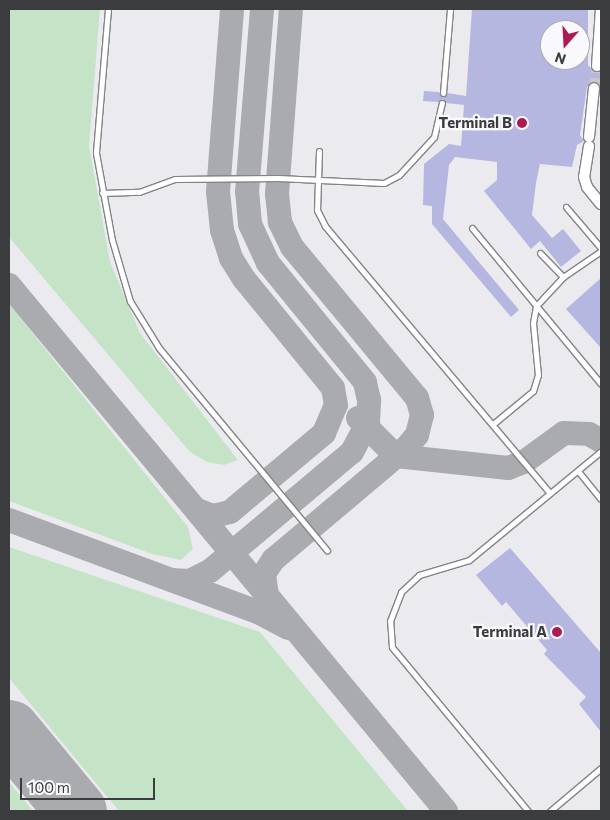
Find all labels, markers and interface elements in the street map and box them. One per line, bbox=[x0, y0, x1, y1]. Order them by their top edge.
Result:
north arrow bbox=[540, 20, 590, 70]
text: N bbox=[553, 49, 568, 68]
place label: Terminal B bbox=[439, 114, 512, 132]
marker: Terminal B bbox=[516, 117, 528, 129]
place label: Terminal A bbox=[473, 623, 547, 641]
marker: Terminal A bbox=[551, 626, 563, 638]
scale bar bbox=[22, 768, 158, 800]
text: 100 m bbox=[28, 778, 70, 796]

